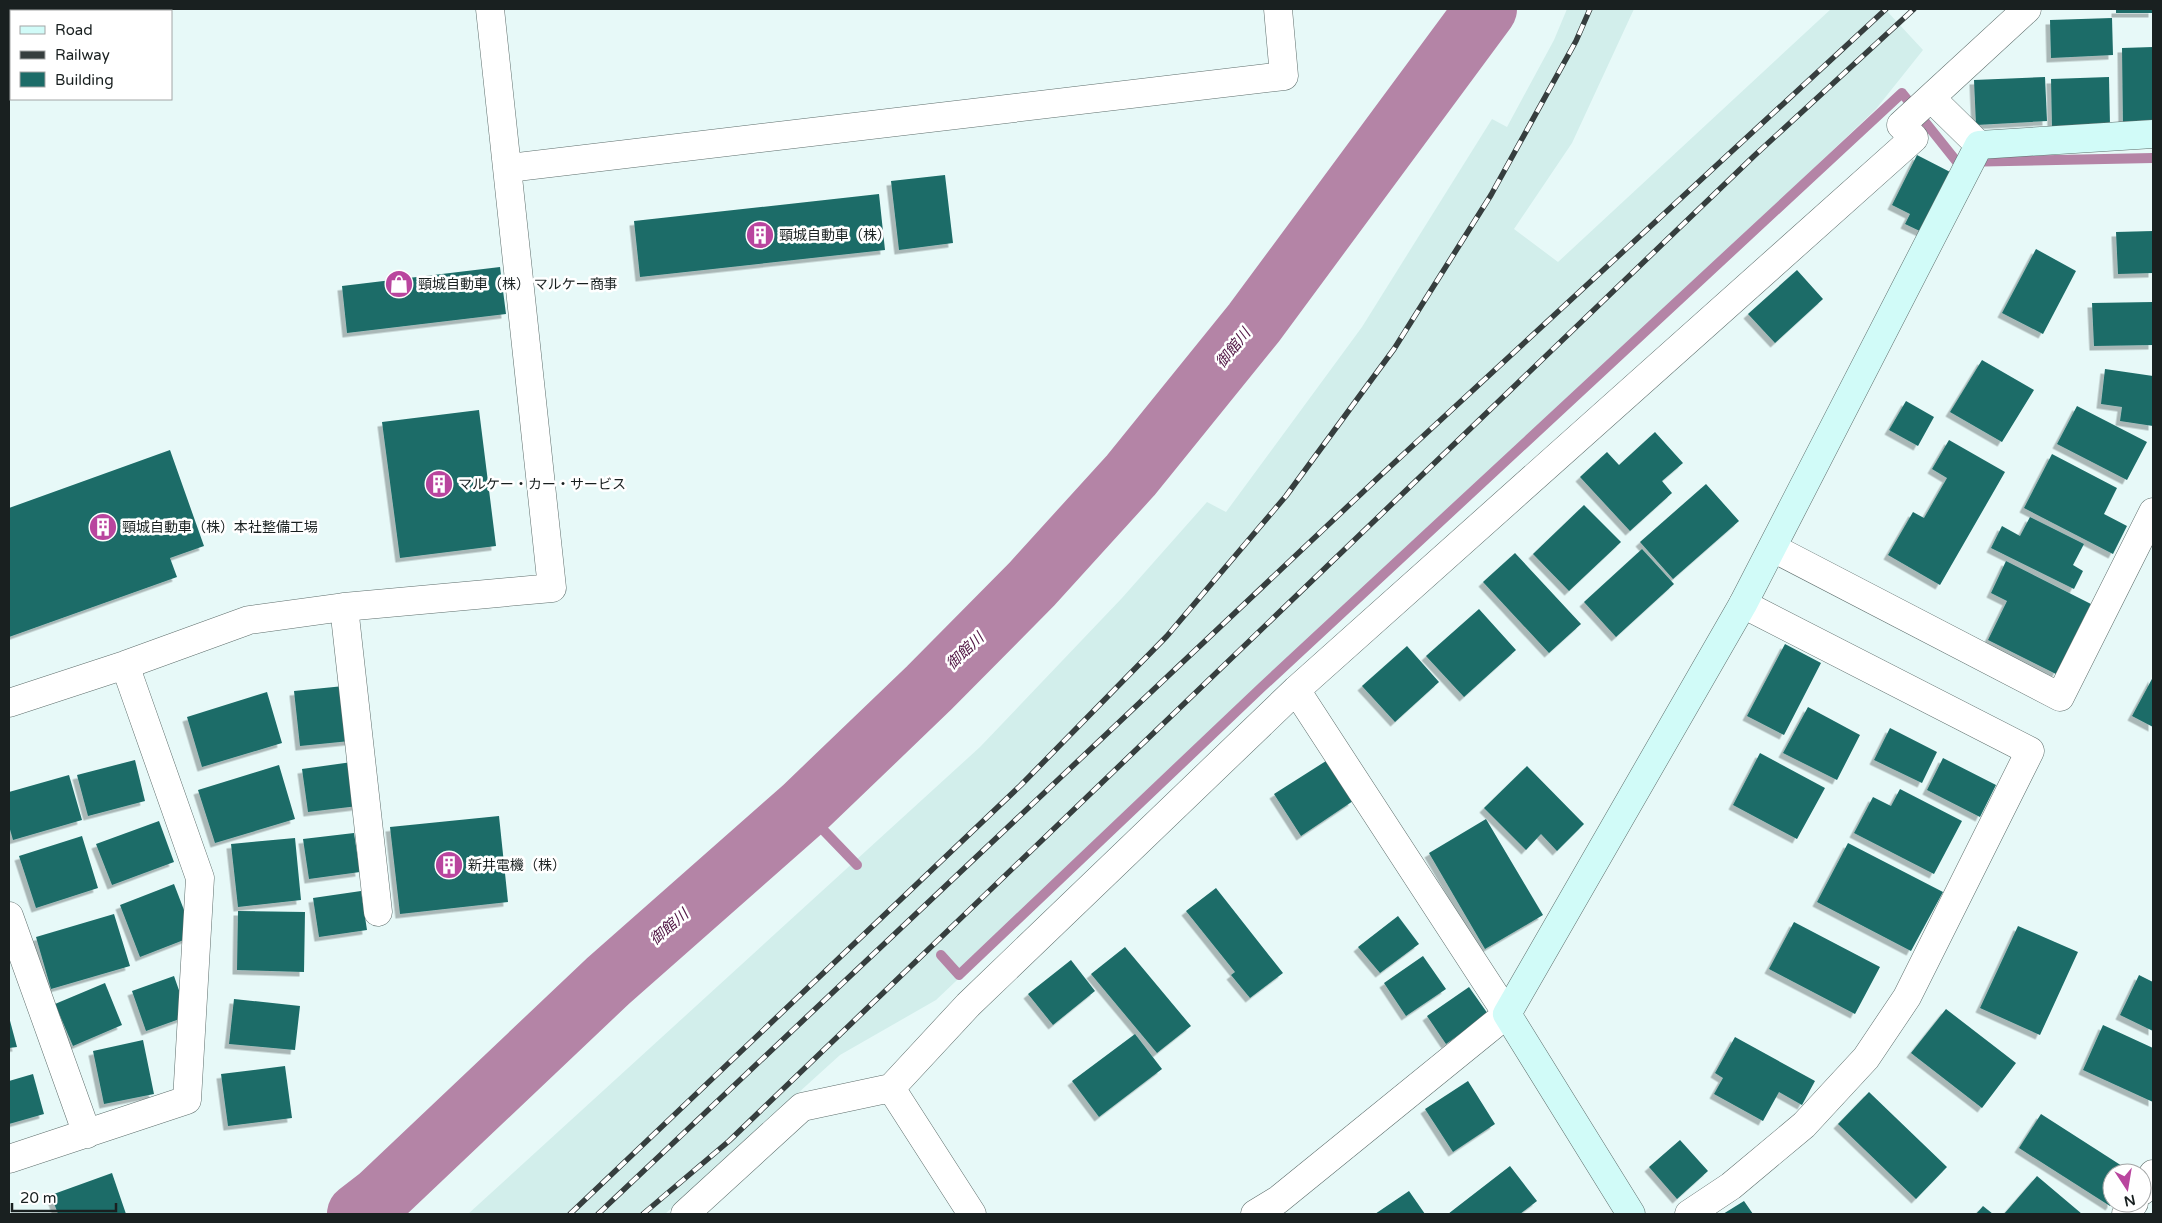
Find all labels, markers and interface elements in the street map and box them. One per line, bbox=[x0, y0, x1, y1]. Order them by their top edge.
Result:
legend bbox=[10, 10, 172, 100]
text: Road bbox=[55, 21, 93, 39]
text: Railway bbox=[55, 46, 110, 64]
text: Building bbox=[55, 71, 114, 89]
building icon: 頸城自動車（株） bbox=[745, 220, 775, 250]
place label: 頸城自動車（株） bbox=[779, 227, 891, 244]
shop icon: 頸城自動車（株） マルケー商事 bbox=[384, 269, 414, 299]
place label: 頸城自動車（株） マルケー商事 bbox=[418, 276, 618, 293]
water label: 御館川 bbox=[1212, 323, 1255, 371]
building icon: マルケー・カー・サービス bbox=[424, 469, 454, 499]
place label: マルケー・カー・サービス bbox=[458, 476, 626, 493]
building icon: 頸城自動車（株）本社整備工場 bbox=[88, 512, 118, 542]
place label: 頸城自動車（株）本社整備工場 bbox=[122, 519, 318, 536]
water label: 御館川 bbox=[943, 628, 989, 673]
building icon: 新井電機（株） bbox=[434, 850, 464, 880]
place label: 新井電機（株） bbox=[468, 857, 566, 874]
water label: 御館川 bbox=[646, 904, 693, 949]
north arrow bbox=[2102, 1163, 2152, 1213]
scale bar bbox=[12, 1180, 116, 1212]
text: 20 m bbox=[20, 1189, 57, 1207]
text: N bbox=[2122, 1191, 2137, 1210]

